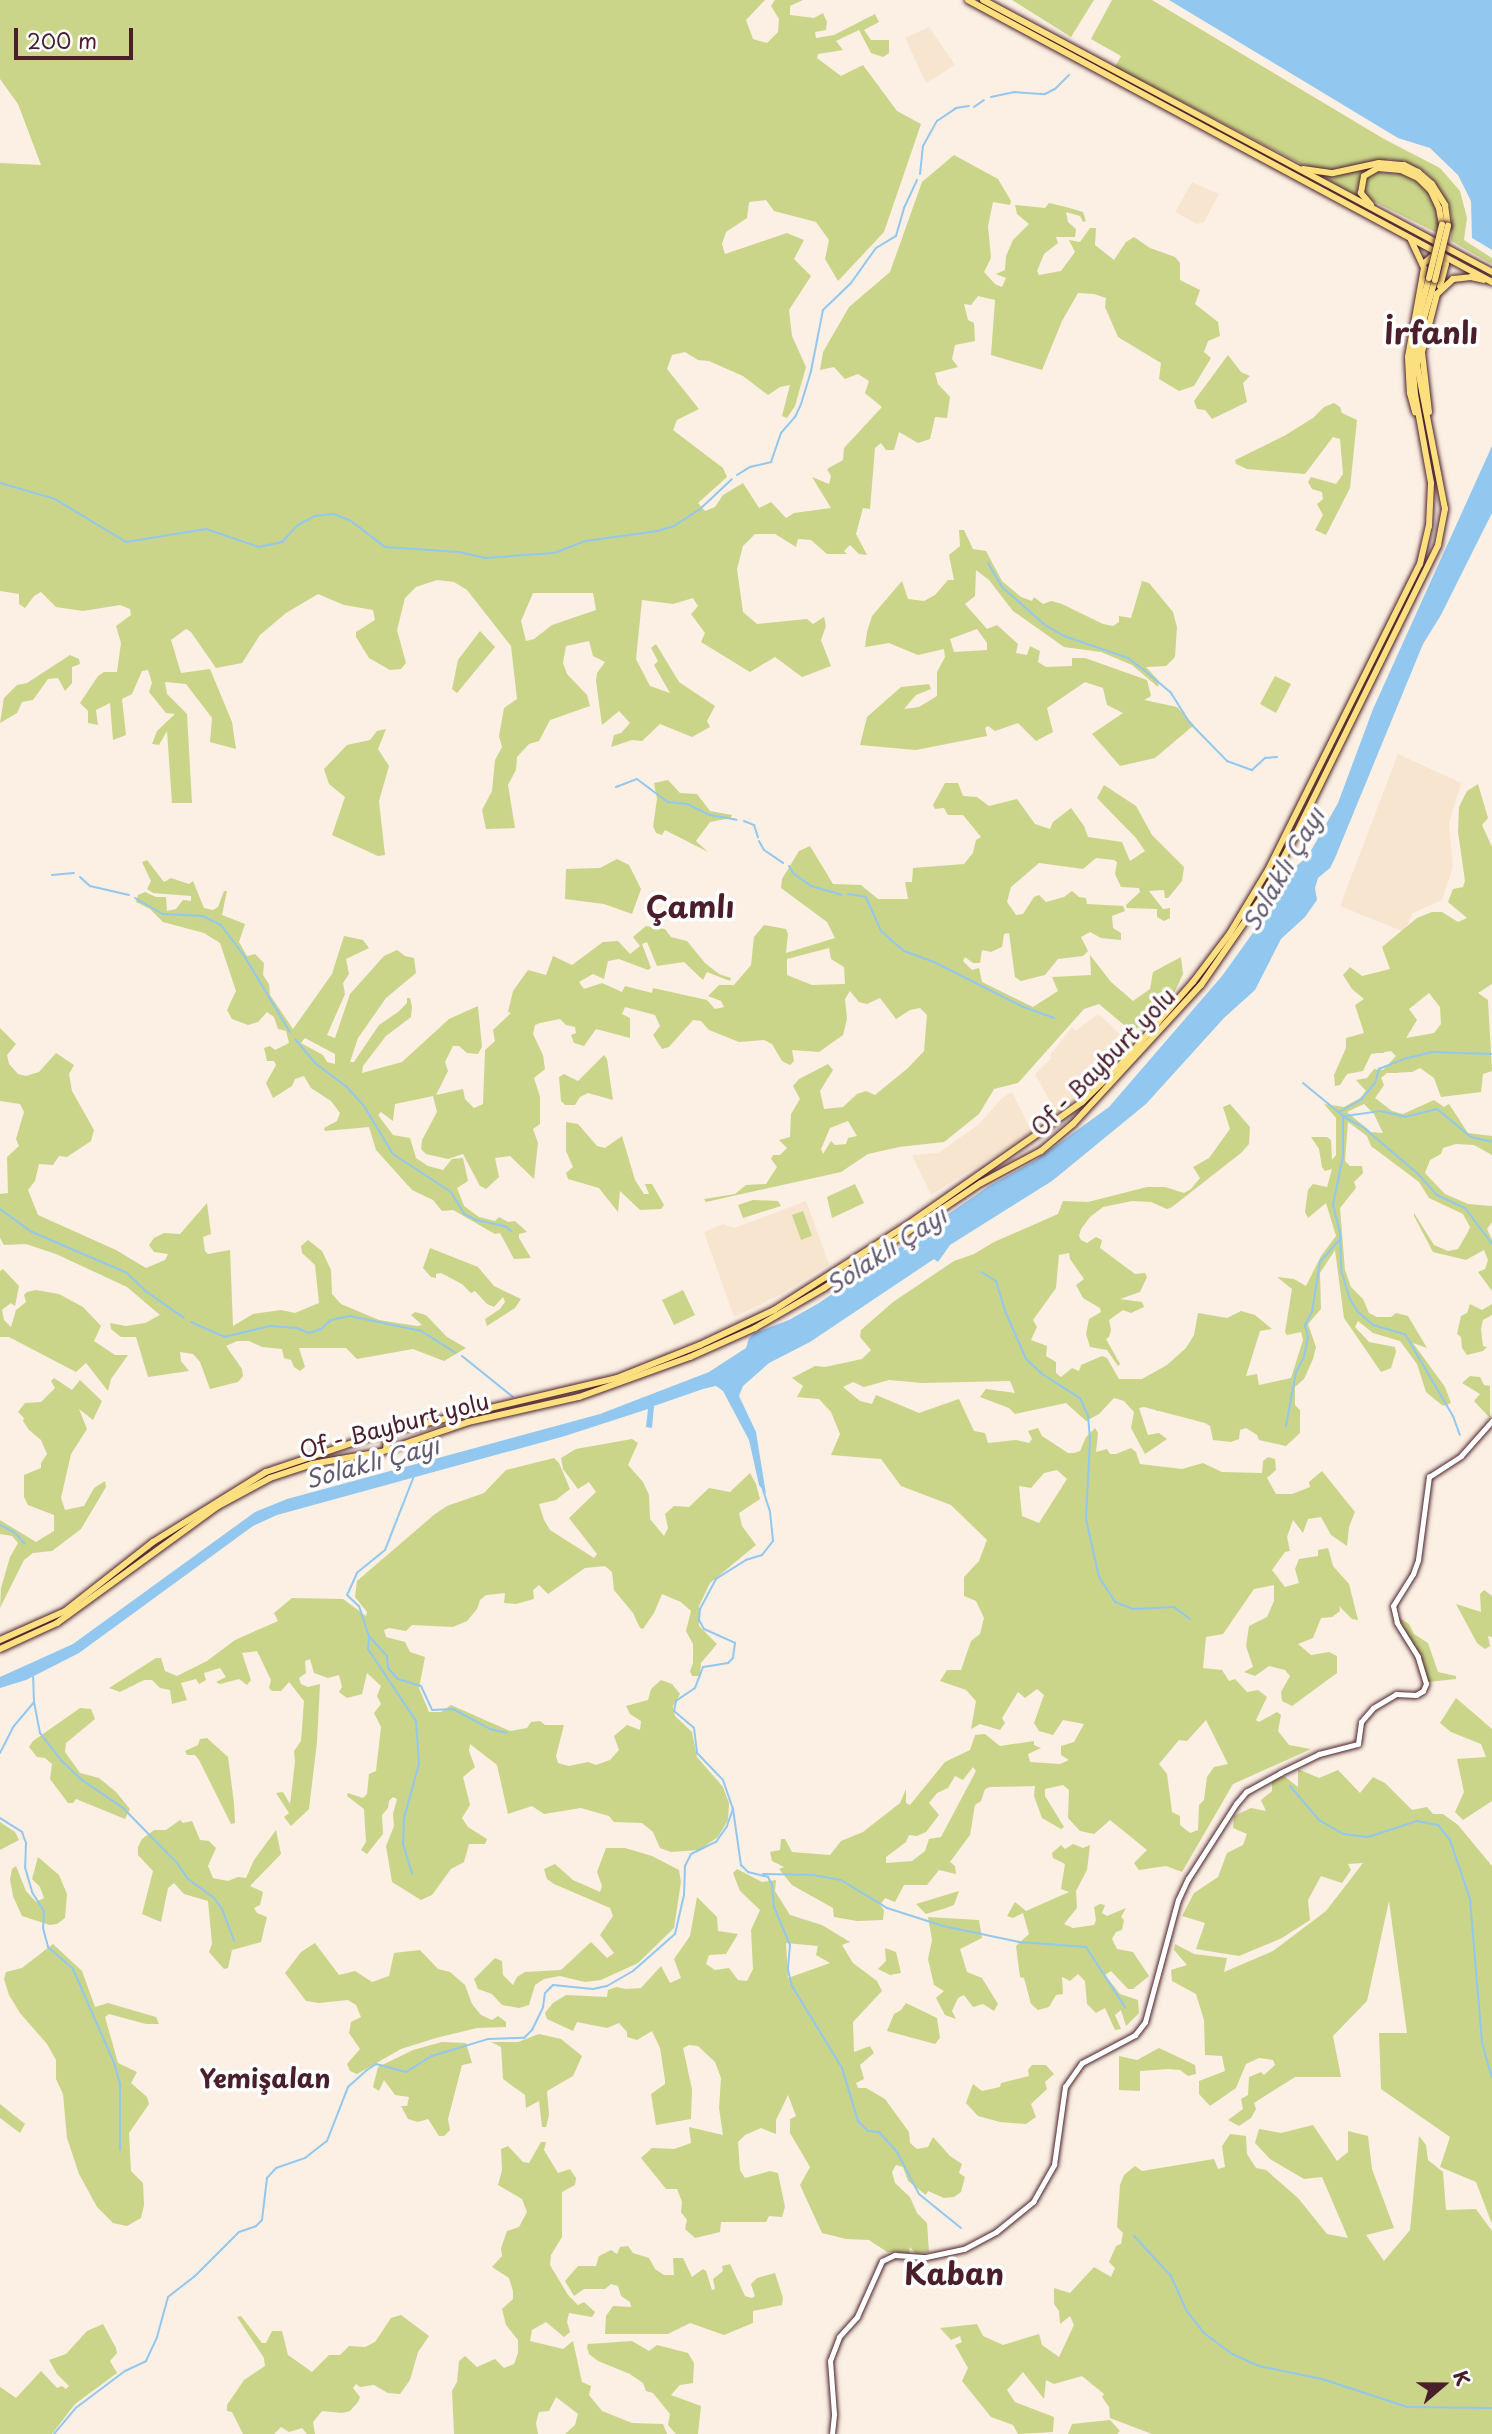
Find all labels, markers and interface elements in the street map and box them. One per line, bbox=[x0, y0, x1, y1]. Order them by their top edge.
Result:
scale bar bbox=[18, 14, 136, 58]
text: 200 m bbox=[27, 24, 97, 56]
district label: İrfanlı bbox=[1384, 314, 1478, 350]
water label: Solaklı Çayı bbox=[1236, 802, 1330, 936]
district label: Çamlı bbox=[646, 888, 734, 924]
street label: Of - Bayburt yolu bbox=[1024, 981, 1182, 1143]
water label: Solaklı Çayı bbox=[820, 1200, 952, 1300]
street label: Of - Bayburt yolu bbox=[295, 1386, 493, 1464]
water label: Solaklı Çayı bbox=[301, 1430, 443, 1494]
district label: Yemişalan bbox=[199, 2062, 331, 2094]
district label: Kaban bbox=[904, 2255, 1004, 2291]
north arrow bbox=[1408, 2350, 1478, 2420]
text: K bbox=[1447, 2366, 1478, 2389]

